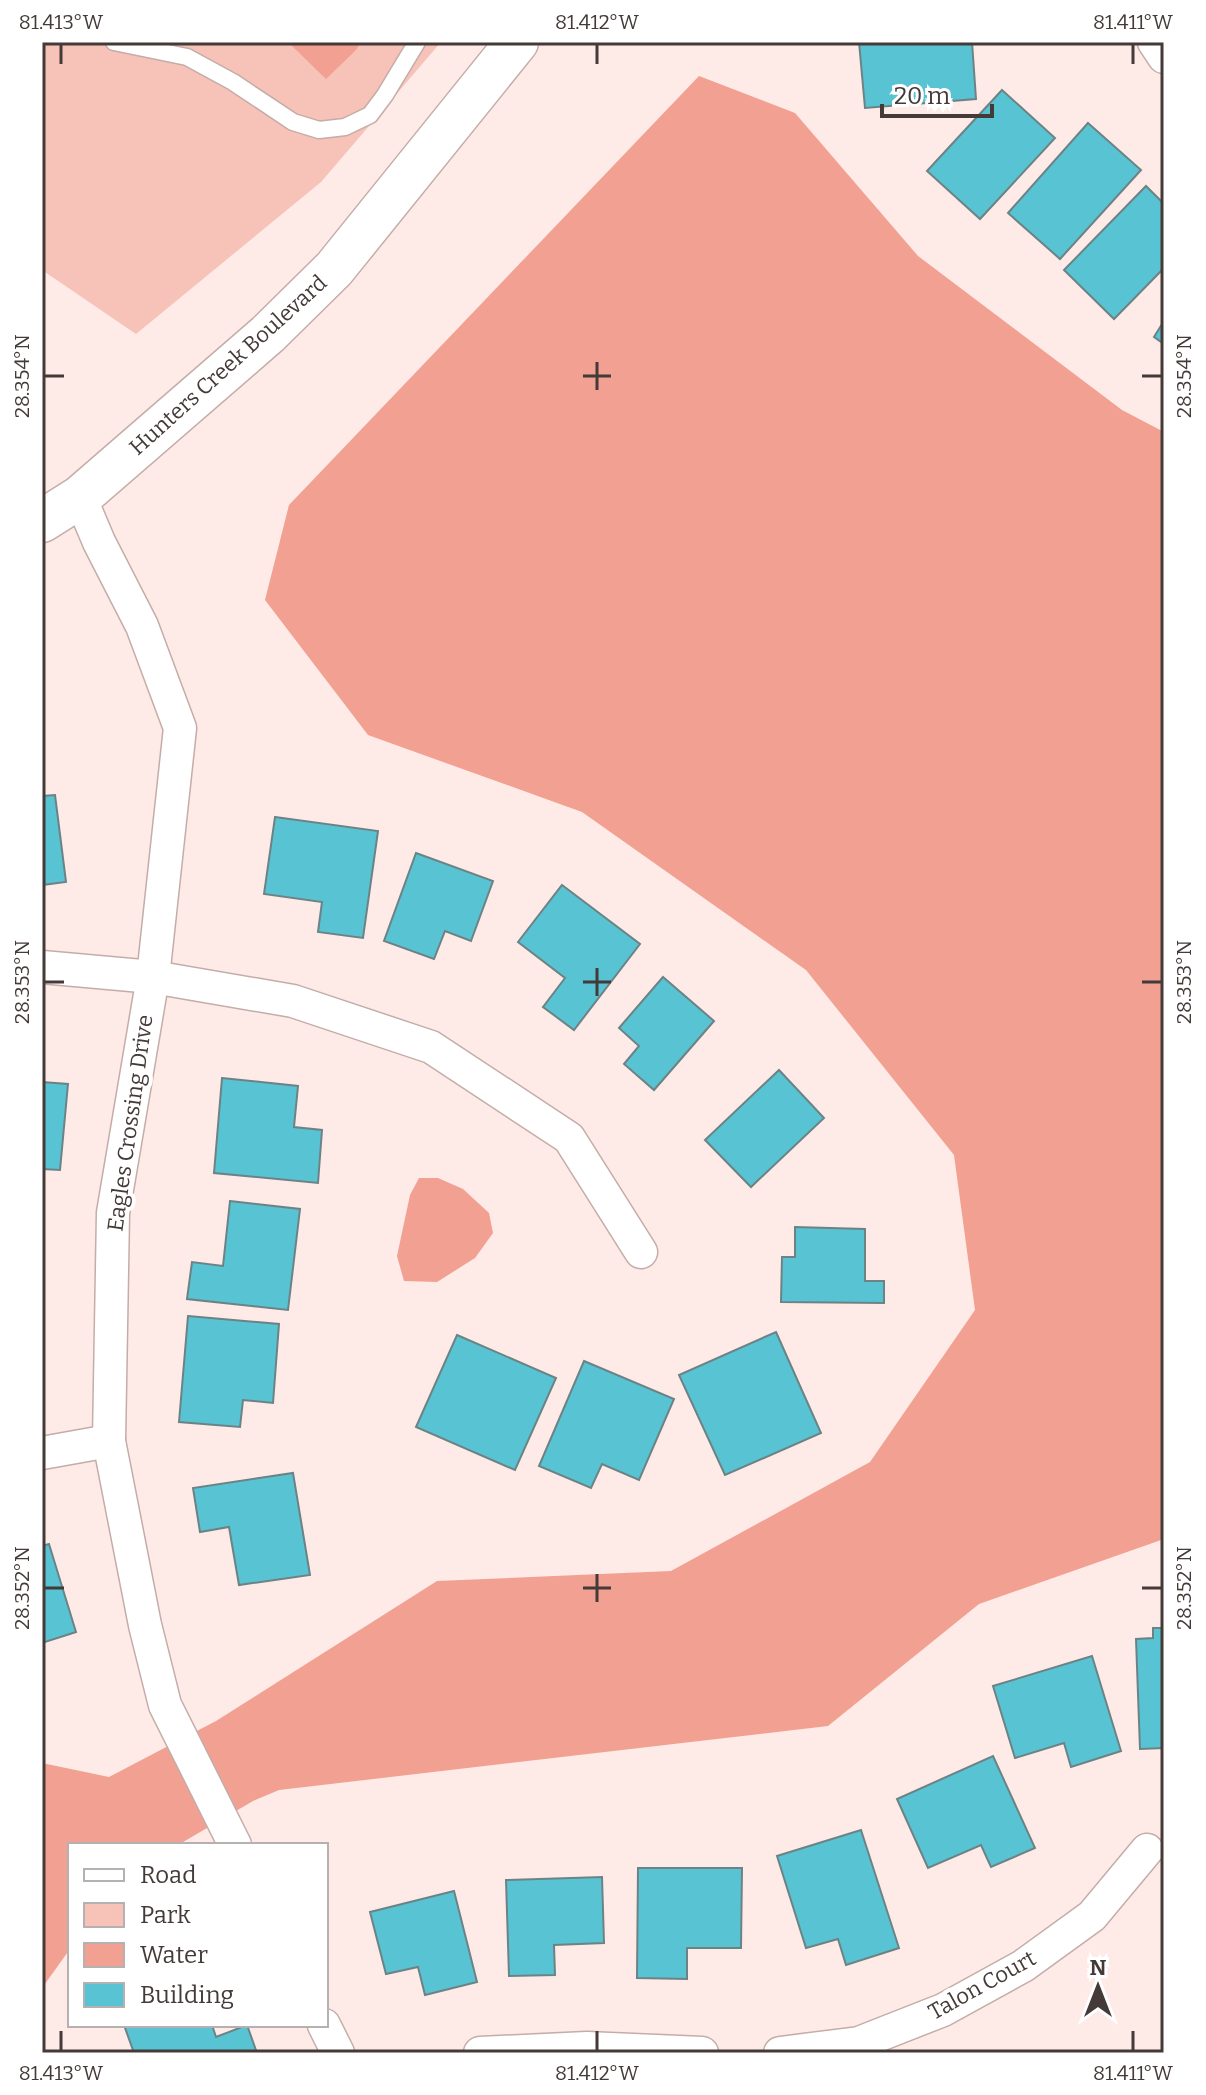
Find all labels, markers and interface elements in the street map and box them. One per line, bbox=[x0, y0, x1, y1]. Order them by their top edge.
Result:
text: 81.413°W bbox=[19, 10, 104, 34]
text: 81.412°W bbox=[555, 10, 639, 34]
text: 81.411°W bbox=[1093, 10, 1174, 34]
scale bar bbox=[882, 68, 992, 118]
text: 20 m bbox=[894, 82, 950, 110]
street label: Hunters Creek Boulevard bbox=[124, 269, 332, 461]
text: 28.354°N bbox=[10, 334, 34, 418]
text: 28.354°N bbox=[1172, 334, 1196, 418]
text: 28.353°N bbox=[10, 940, 34, 1024]
text: 28.353°N bbox=[1172, 940, 1196, 1024]
street label: Eagles Crossing Drive bbox=[101, 1013, 159, 1233]
text: 28.352°N bbox=[10, 1546, 34, 1630]
text: 28.352°N bbox=[1172, 1546, 1196, 1630]
legend bbox=[68, 1843, 328, 2027]
text: Road bbox=[140, 1861, 196, 1889]
text: Park bbox=[140, 1901, 191, 1929]
text: Water bbox=[140, 1941, 208, 1969]
street label: Talon Court bbox=[924, 1944, 1040, 2026]
north arrow bbox=[1058, 1947, 1138, 2027]
text: N bbox=[1090, 1954, 1107, 1981]
text: Building bbox=[140, 1981, 234, 2009]
text: 81.413°W bbox=[19, 2061, 104, 2085]
text: 81.412°W bbox=[555, 2061, 639, 2085]
text: 81.411°W bbox=[1093, 2061, 1174, 2085]

